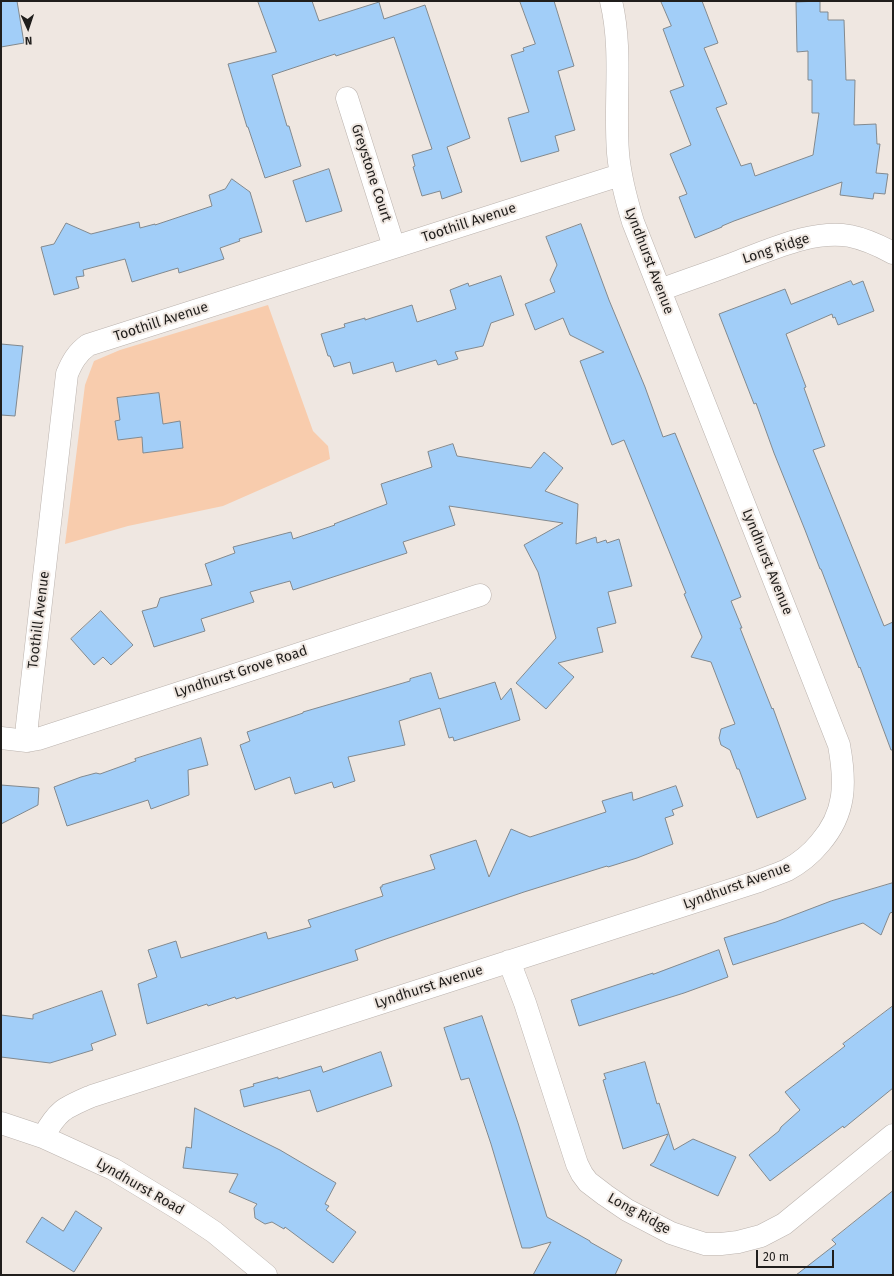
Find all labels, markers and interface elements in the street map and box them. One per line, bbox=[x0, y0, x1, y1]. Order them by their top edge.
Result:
north arrow bbox=[8, 8, 48, 48]
text: N bbox=[25, 34, 33, 47]
street label: Greystone Court bbox=[347, 122, 395, 224]
street label: Toothill Avenue bbox=[420, 200, 518, 246]
street label: Lyndhurst Avenue bbox=[621, 205, 677, 317]
street label: Long Ridge bbox=[740, 230, 812, 268]
street label: Toothill Avenue bbox=[112, 299, 210, 345]
street label: Lyndhurst Avenue bbox=[738, 507, 796, 617]
street label: Toothill Avenue bbox=[25, 570, 53, 670]
street label: Lyndhurst Grove Road bbox=[172, 643, 310, 701]
street label: Lyndhurst Avenue bbox=[681, 859, 793, 913]
street label: Lyndhurst Avenue bbox=[373, 962, 485, 1012]
street label: Lyndhurst Road bbox=[93, 1155, 187, 1219]
street label: Long Ridge bbox=[605, 1190, 673, 1238]
scale bar bbox=[758, 1242, 836, 1268]
text: 20 m bbox=[763, 1250, 789, 1264]

